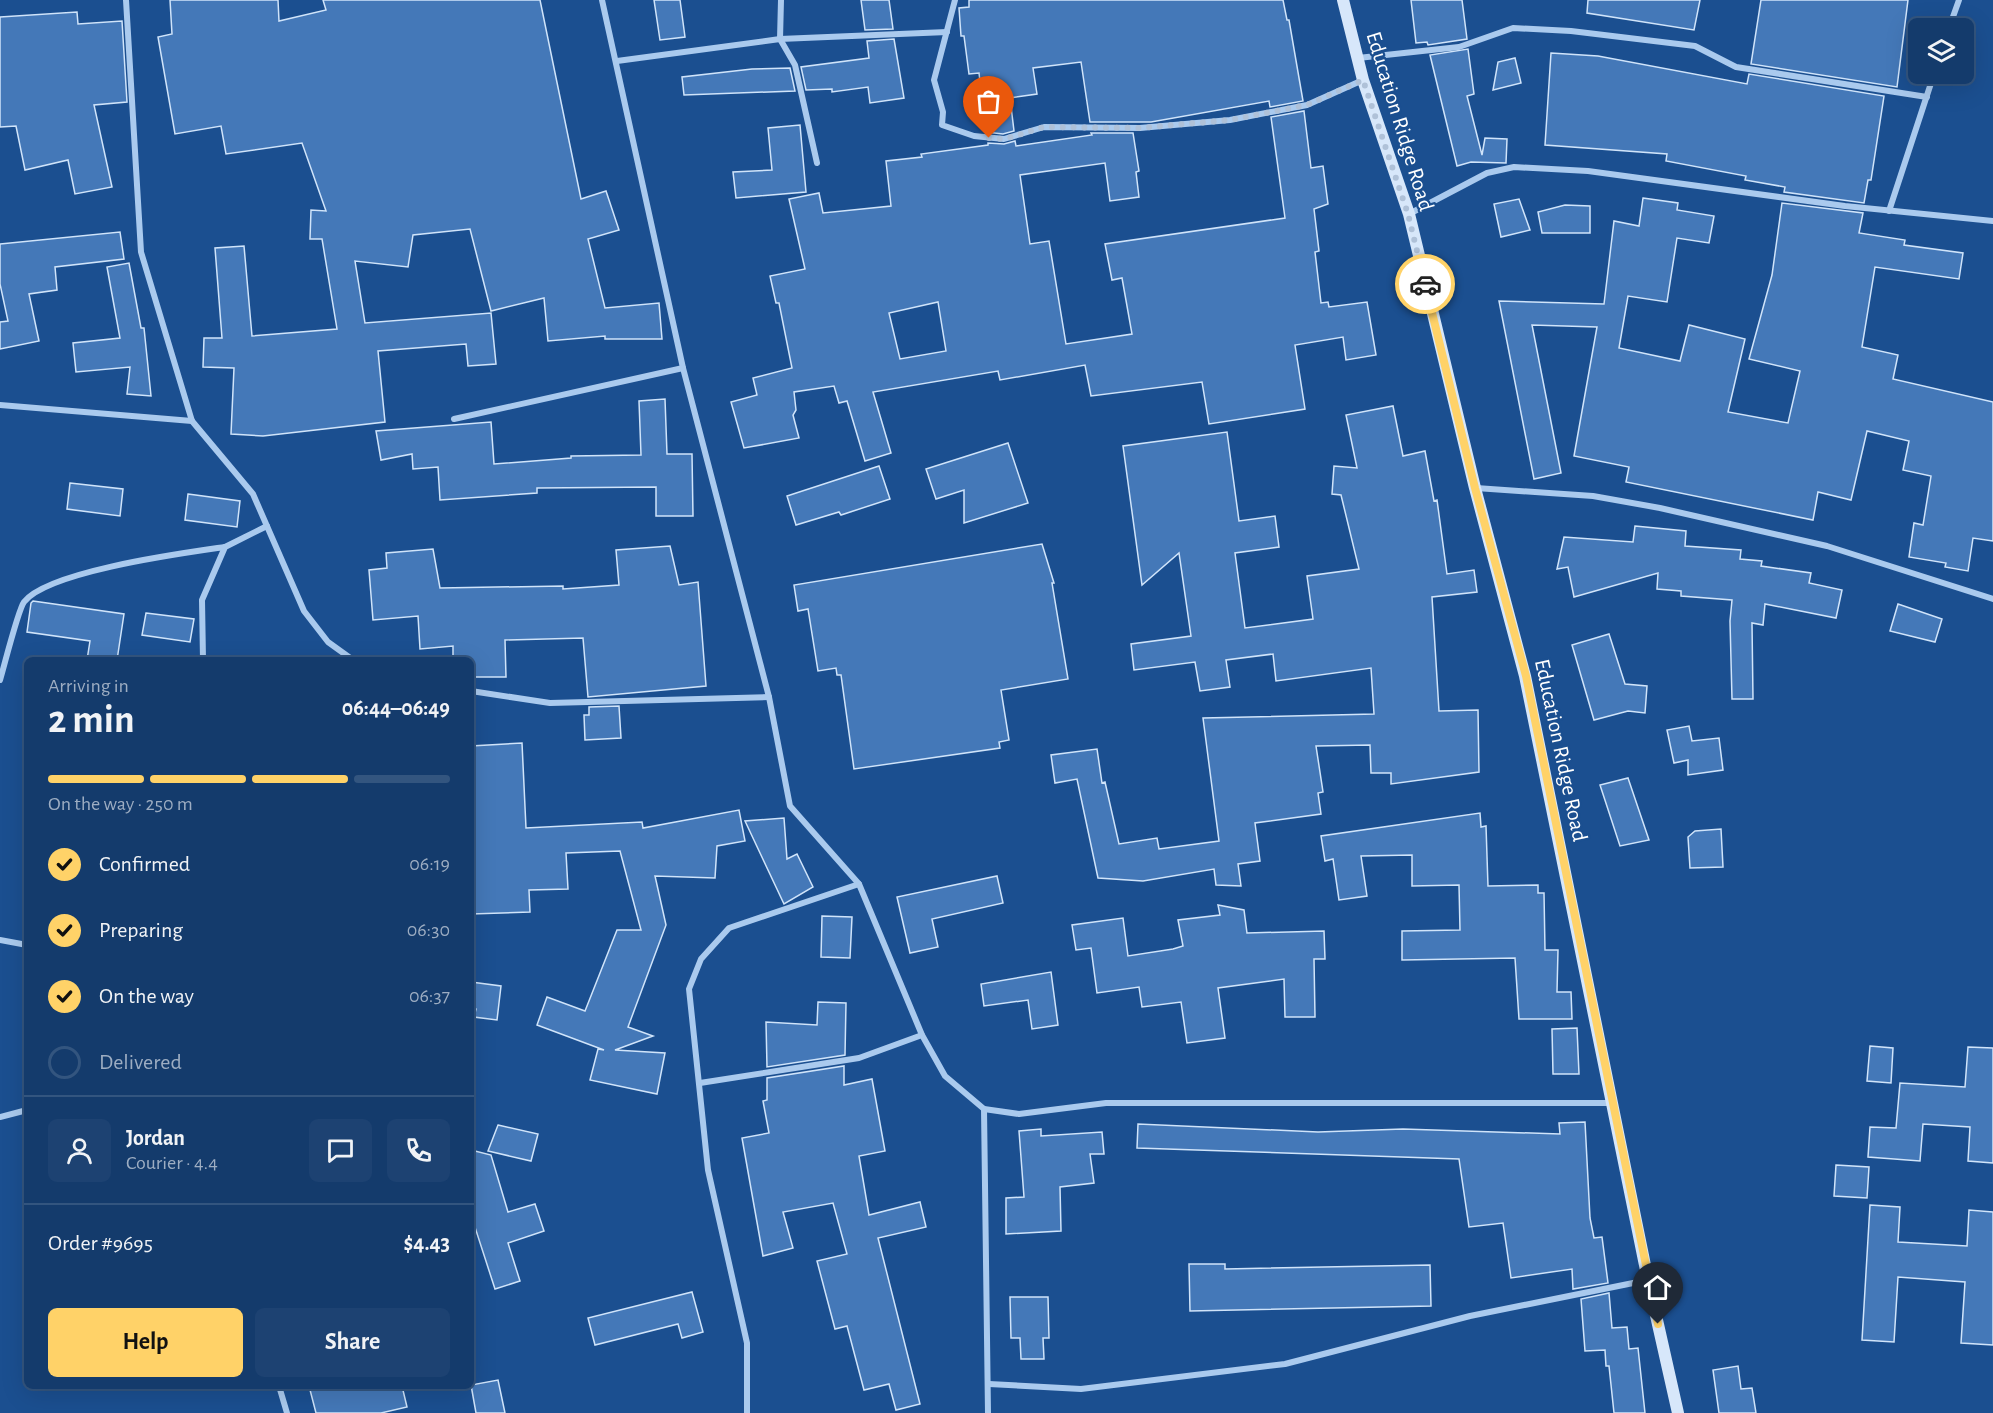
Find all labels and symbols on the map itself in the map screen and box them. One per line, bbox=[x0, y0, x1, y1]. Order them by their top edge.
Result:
street label: Education Ridge Road bbox=[1362, 29, 1438, 214]
pin bbox=[963, 76, 1014, 138]
courier bbox=[1395, 254, 1455, 314]
street label: Education Ridge Road bbox=[1531, 657, 1591, 844]
pin bbox=[1632, 1262, 1683, 1324]

